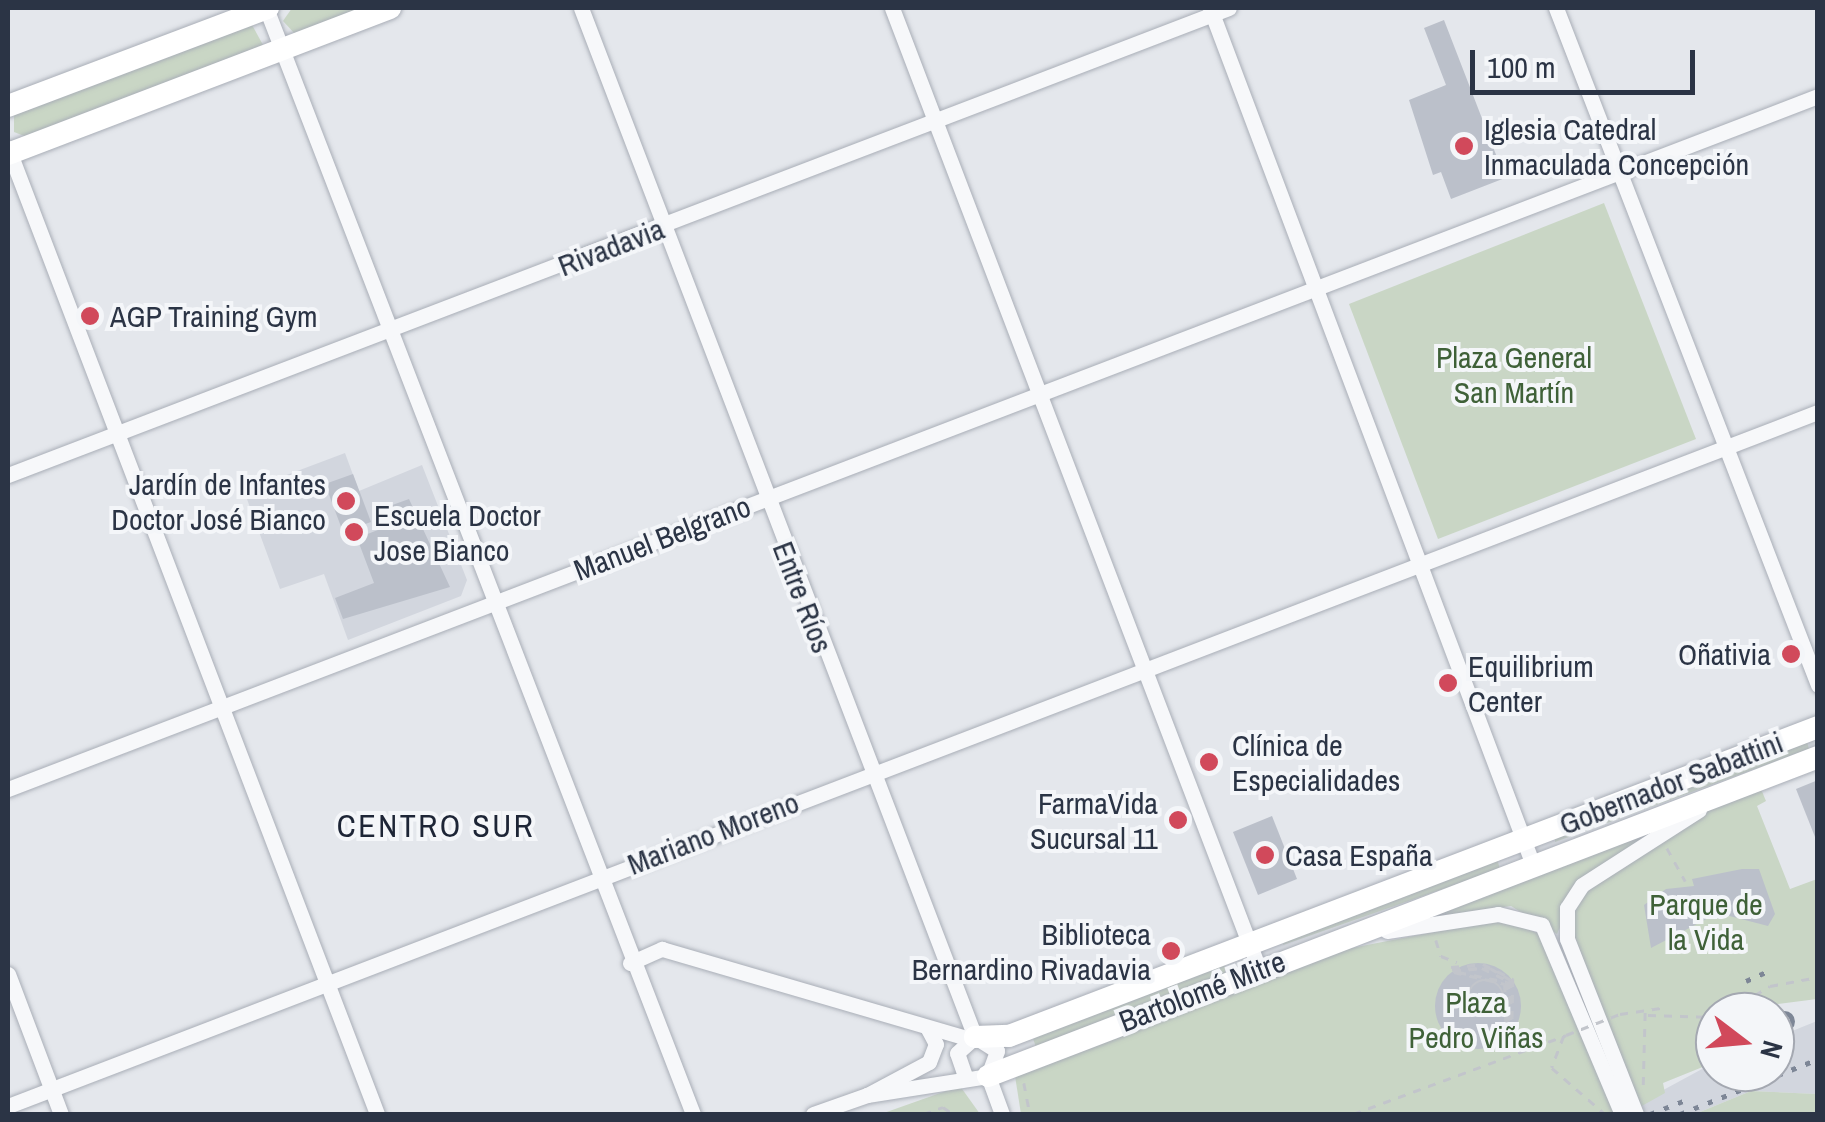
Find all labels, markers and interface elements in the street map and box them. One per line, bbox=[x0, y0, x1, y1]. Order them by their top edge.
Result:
scale bar bbox=[1475, 30, 1700, 92]
text: 100 m bbox=[1487, 47, 1555, 87]
place label: Iglesia Catedral Inmaculada Concepción bbox=[1484, 111, 1749, 182]
marker: Iglesia Catedral Inmaculada Concepción bbox=[1453, 135, 1475, 157]
street label: Rivadavia bbox=[553, 210, 669, 284]
place label: AGP Training Gym bbox=[110, 298, 318, 334]
marker: AGP Training Gym bbox=[79, 305, 101, 327]
park label: Plaza General San Martín bbox=[1436, 339, 1592, 410]
place label: Jardín de Infantes Doctor José Bianco bbox=[111, 466, 326, 536]
street label: Manuel Belgrano bbox=[569, 488, 755, 588]
marker: Jardín de Infantes Doctor José Bianco bbox=[335, 490, 357, 512]
place label: Escuela Doctor Jose Bianco bbox=[374, 497, 541, 568]
marker: Escuela Doctor Jose Bianco bbox=[343, 521, 365, 543]
street label: Entre Ríos bbox=[765, 536, 841, 658]
place label: Oñativia bbox=[1678, 636, 1771, 672]
marker: Oñativia bbox=[1780, 643, 1802, 665]
place label: Equilibrium Center bbox=[1468, 648, 1594, 718]
marker: Equilibrium Center bbox=[1437, 672, 1459, 694]
street label: Gobernador Sabattini bbox=[1554, 724, 1788, 842]
place label: Clínica de Especialidades bbox=[1232, 727, 1400, 798]
marker: Clínica de Especialidades bbox=[1196, 749, 1222, 775]
street label: Mariano Moreno bbox=[622, 784, 804, 882]
place label: FarmaVida Sucursal 11 bbox=[1030, 785, 1158, 856]
district label: CENTRO SUR bbox=[337, 807, 535, 845]
marker: FarmaVida Sucursal 11 bbox=[1167, 809, 1189, 831]
place label: Casa España bbox=[1285, 837, 1433, 873]
marker: Casa España bbox=[1254, 844, 1276, 866]
park label: Parque de la Vida bbox=[1649, 886, 1763, 956]
place label: Biblioteca Bernardino Rivadavia bbox=[912, 916, 1151, 986]
marker: Biblioteca Bernardino Rivadavia bbox=[1160, 940, 1182, 962]
street label: Bartolomé Mitre bbox=[1114, 943, 1290, 1039]
park label: Plaza Pedro Viñas bbox=[1409, 984, 1543, 1054]
north arrow bbox=[1695, 992, 1795, 1092]
text: N bbox=[1751, 1037, 1792, 1063]

